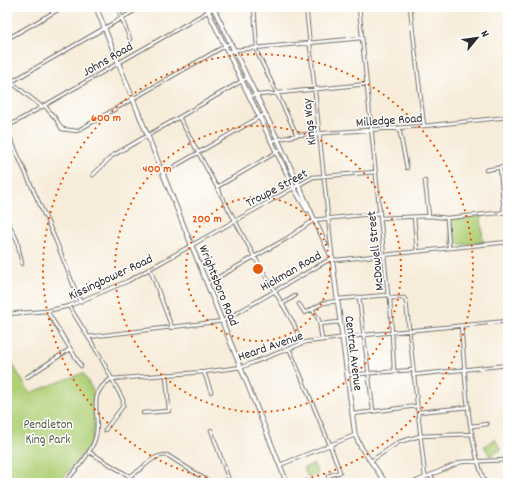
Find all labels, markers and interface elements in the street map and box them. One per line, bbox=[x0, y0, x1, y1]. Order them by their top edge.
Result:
north arrow bbox=[457, 18, 497, 58]
text: N bbox=[476, 28, 493, 41]
street label: Johns Road bbox=[80, 38, 137, 82]
street label: Kings Way bbox=[298, 96, 322, 146]
text: 600 m bbox=[91, 110, 121, 127]
street label: Milledge Road bbox=[355, 110, 423, 133]
text: 400 m bbox=[142, 161, 172, 178]
street label: Troupe Street bbox=[243, 165, 312, 213]
street label: McDowell Street bbox=[363, 210, 390, 292]
text: 200 m bbox=[192, 211, 222, 228]
street label: Wrightsboro Road bbox=[193, 243, 243, 329]
street label: Hickman Road bbox=[257, 247, 325, 297]
street label: Kissingbower Road bbox=[66, 250, 156, 306]
centre of rings bbox=[251, 262, 265, 276]
street label: Central Avenue bbox=[338, 315, 367, 392]
street label: Heard Avenue bbox=[236, 327, 306, 367]
park label: Pendleton King Park bbox=[23, 416, 73, 450]

